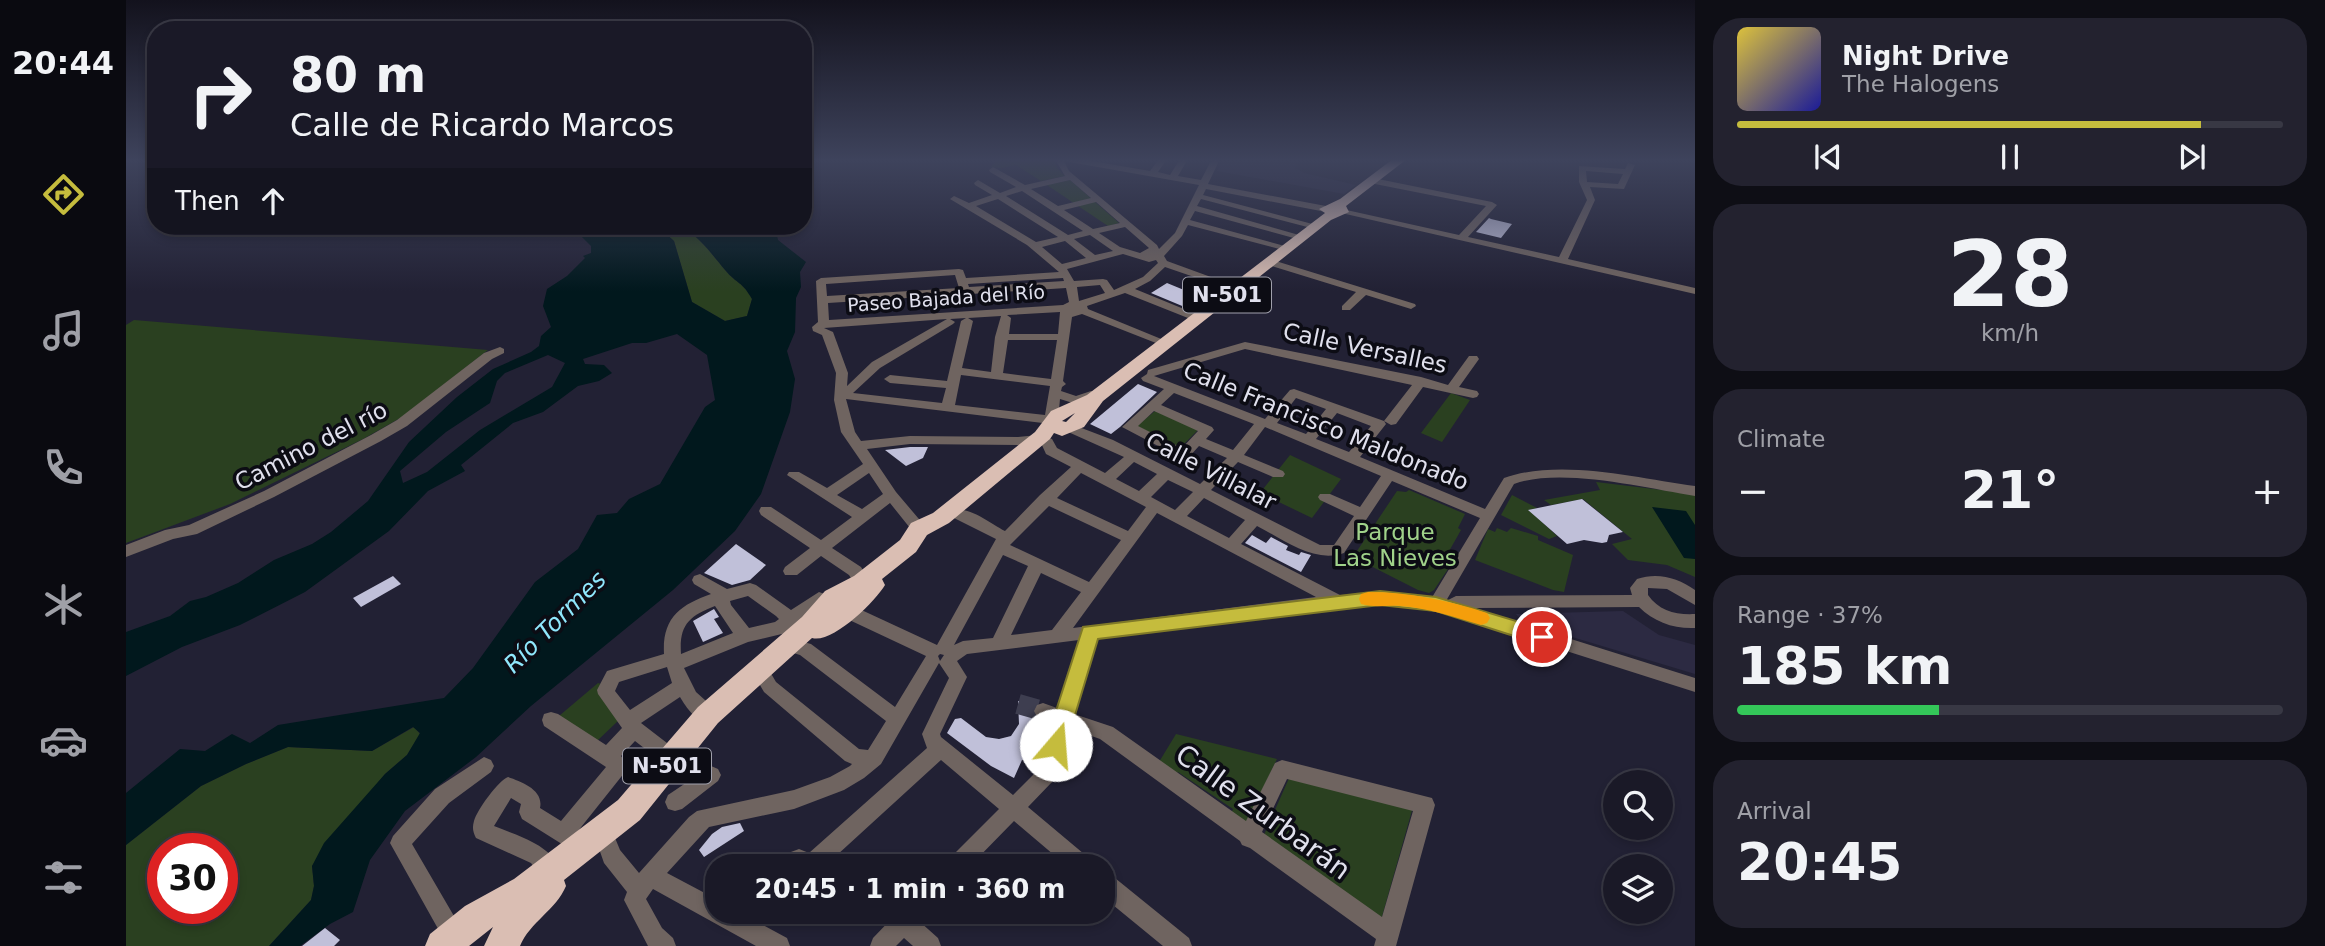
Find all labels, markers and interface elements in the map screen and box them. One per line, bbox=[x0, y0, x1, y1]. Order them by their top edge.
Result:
text: Night Drive bbox=[1842, 41, 2009, 71]
text: 20:44 bbox=[12, 44, 114, 82]
text: 80 m bbox=[290, 47, 426, 104]
icon: right bbox=[175, 49, 266, 140]
text: The Halogens bbox=[1842, 71, 1999, 97]
text: Calle de Ricardo Marcos bbox=[290, 106, 674, 144]
icon: previous bbox=[1809, 138, 1847, 176]
icon: pause bbox=[1991, 138, 2029, 176]
icon: next bbox=[2173, 138, 2211, 176]
icon: directions bbox=[39, 170, 88, 219]
icon: ahead bbox=[254, 182, 292, 220]
text: Then bbox=[175, 186, 240, 216]
text: 28 bbox=[1947, 222, 2073, 327]
road number: N-501 bbox=[1183, 278, 1271, 312]
street label: Paseo Bajada del Río bbox=[846, 280, 1046, 316]
icon: music bbox=[39, 306, 88, 355]
street label: Calle Versalles bbox=[1281, 318, 1449, 378]
text: km/h bbox=[1981, 320, 2039, 346]
street label: Calle Francisco Maldonado bbox=[1180, 357, 1472, 495]
street label: Camino del río bbox=[231, 396, 391, 496]
text: Climate bbox=[1737, 426, 1826, 452]
street label: Calle Villalar bbox=[1141, 427, 1281, 515]
icon: phone bbox=[39, 443, 88, 492]
text: 21° bbox=[1961, 460, 2059, 520]
text: − bbox=[1737, 469, 1769, 513]
text: + bbox=[2251, 469, 2283, 513]
park label: Parque Las Nieves bbox=[1333, 519, 1457, 571]
water label: Río Tormes bbox=[498, 565, 612, 679]
icon: climate bbox=[39, 580, 88, 629]
text: Range · 37% bbox=[1737, 602, 1883, 628]
pin bbox=[1512, 607, 1572, 667]
icon: arrive bbox=[1523, 618, 1561, 656]
text: 185 km bbox=[1737, 636, 1952, 696]
position arrow bbox=[1019, 708, 1093, 782]
icon: car bbox=[39, 716, 88, 765]
street label: Calle Zurbarán bbox=[1169, 737, 1357, 887]
road number: N-501 bbox=[623, 748, 711, 784]
map controls bbox=[1603, 770, 1673, 924]
button: search bbox=[1603, 770, 1673, 840]
text: Arrival bbox=[1737, 798, 1812, 824]
text: 20:45 bbox=[1737, 832, 1903, 892]
speed limit sign: 30 bbox=[147, 833, 238, 924]
icon: filters bbox=[39, 853, 88, 902]
button: layers bbox=[1603, 854, 1673, 924]
text: 20:45 · 1 min · 360 m bbox=[755, 874, 1065, 904]

